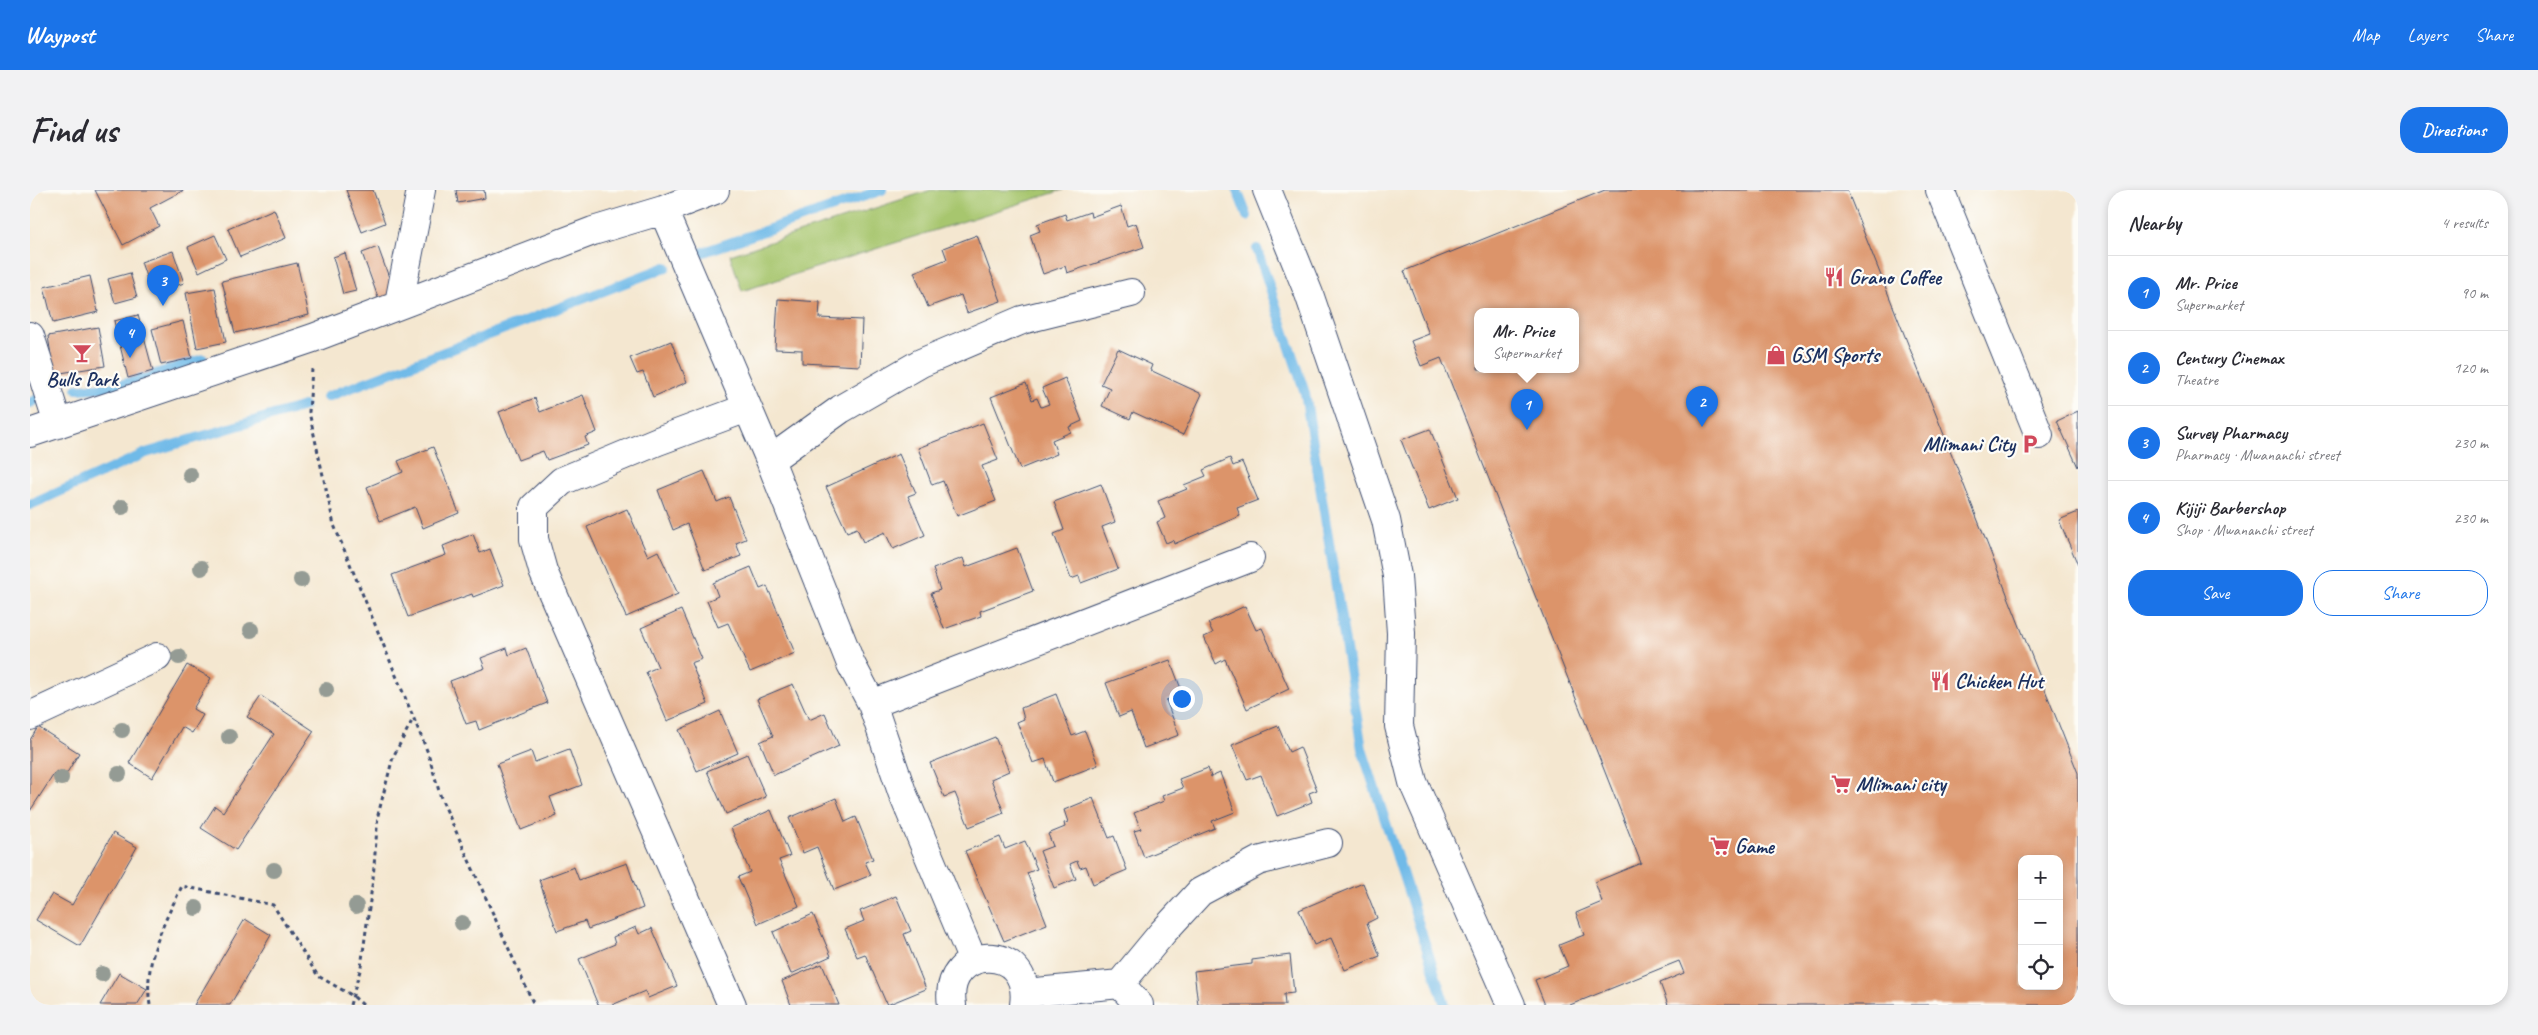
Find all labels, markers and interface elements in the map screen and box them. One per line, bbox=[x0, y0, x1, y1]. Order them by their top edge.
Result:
text: Waypost bbox=[25, 20, 95, 50]
text: Map bbox=[2352, 24, 2380, 46]
text: Layers bbox=[2408, 24, 2447, 46]
text: Share bbox=[2475, 24, 2513, 46]
button: Directions bbox=[2400, 107, 2508, 153]
text: Find us bbox=[30, 108, 117, 153]
text: Nearby bbox=[2128, 210, 2181, 236]
text: 4 results bbox=[2441, 213, 2488, 233]
place label: Grano Coffee bbox=[1849, 264, 1943, 290]
pin: 3 bbox=[147, 265, 179, 306]
restaurant icon: Grano Coffee bbox=[1823, 266, 1845, 288]
text: Mr. Price bbox=[2175, 271, 2237, 295]
text: 1 bbox=[2140, 283, 2148, 303]
text: 90 m bbox=[2461, 283, 2488, 303]
text: Supermarket bbox=[2175, 295, 2243, 315]
popup bbox=[1474, 308, 1579, 373]
pin: 4 bbox=[114, 317, 146, 358]
text: Mr. Price bbox=[1492, 319, 1554, 343]
bar icon: Bulls Park bbox=[71, 342, 93, 364]
place label: GSM Sports bbox=[1791, 342, 1882, 368]
text: Supermarket bbox=[1492, 343, 1561, 363]
shop icon: GSM Sports bbox=[1765, 344, 1787, 366]
text: Century Cinemax bbox=[2175, 346, 2283, 370]
text: 2 bbox=[2140, 358, 2148, 378]
text: 120 m bbox=[2454, 358, 2488, 378]
place label: Bulls Park bbox=[46, 366, 120, 392]
text: Theatre bbox=[2175, 370, 2218, 390]
pin: 2 bbox=[1686, 386, 1718, 427]
pin: 1 bbox=[1511, 389, 1543, 430]
text: Survey Pharmacy bbox=[2175, 421, 2287, 445]
place label: Mlimani City bbox=[1923, 431, 2017, 458]
parking icon: Mlimani City bbox=[2019, 433, 2041, 455]
text: 3 bbox=[2140, 433, 2148, 453]
text: 230 m bbox=[2454, 433, 2488, 453]
text: Pharmacy · Mwananchi street bbox=[2175, 445, 2340, 465]
text: Kijiji Barbershop bbox=[2175, 496, 2285, 520]
text: 4 bbox=[2140, 508, 2148, 528]
text: 230 m bbox=[2454, 508, 2488, 528]
text: Shop · Mwananchi street bbox=[2175, 520, 2313, 540]
button: Save bbox=[2128, 570, 2303, 616]
button: Share bbox=[2313, 570, 2488, 616]
place label: Chicken Hut bbox=[1955, 668, 2046, 694]
restaurant icon: Chicken Hut bbox=[1929, 670, 1951, 692]
your location bbox=[1169, 686, 1195, 712]
place label: Mlimani city bbox=[1856, 771, 1948, 797]
supermarket icon: Mlimani city bbox=[1830, 773, 1852, 795]
place label: Game bbox=[1735, 833, 1776, 859]
supermarket icon: Game bbox=[1709, 835, 1731, 857]
map controls bbox=[2018, 855, 2063, 990]
button: + bbox=[2018, 855, 2063, 900]
button: − bbox=[2018, 900, 2063, 945]
button: locate bbox=[2018, 945, 2063, 990]

